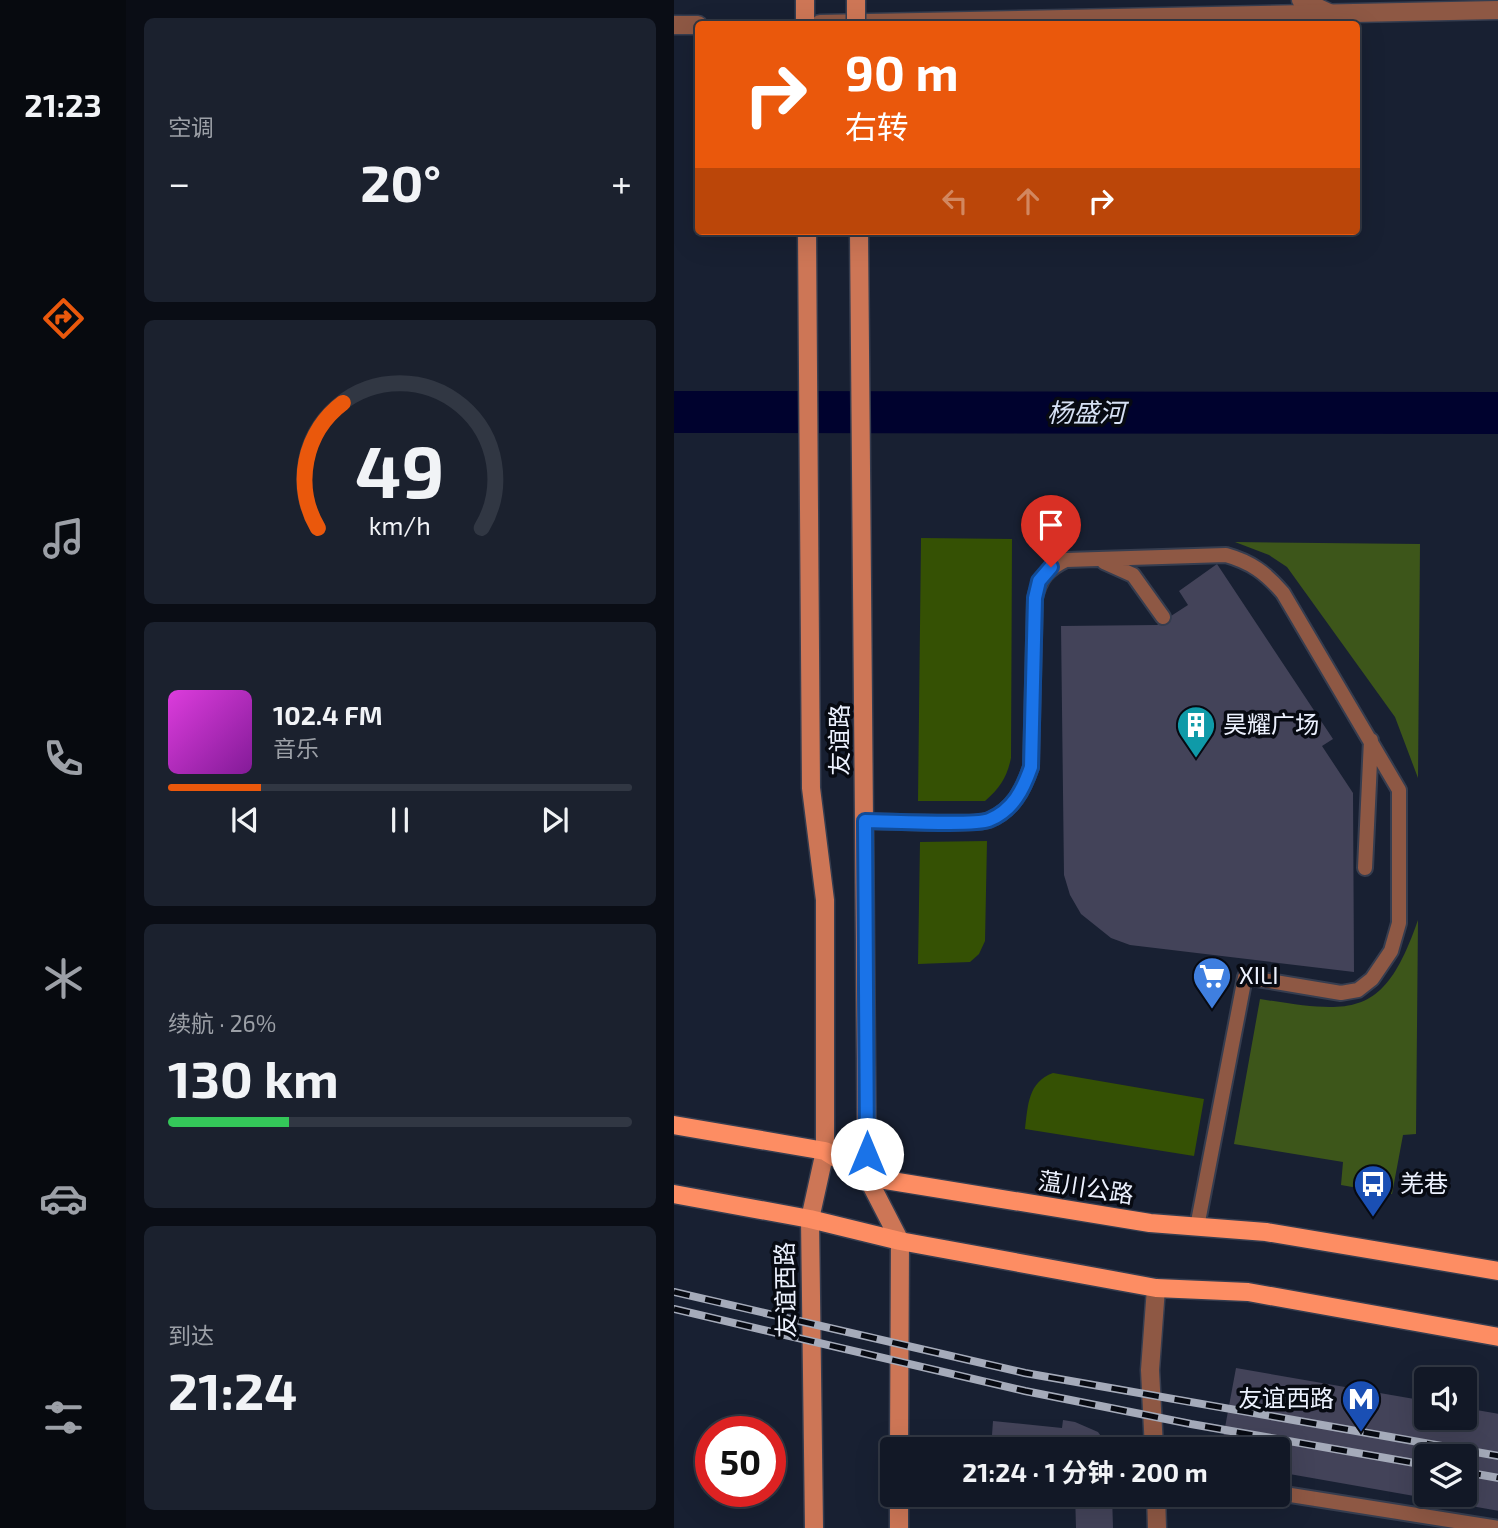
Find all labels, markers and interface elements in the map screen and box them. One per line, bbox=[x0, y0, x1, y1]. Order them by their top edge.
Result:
text: 90 m bbox=[845, 42, 959, 101]
icon: right bbox=[730, 49, 821, 140]
text: 21:23 bbox=[24, 85, 102, 123]
text: 右转 bbox=[845, 107, 909, 145]
text: 空调 bbox=[168, 113, 214, 141]
text: 20° bbox=[360, 150, 441, 212]
text: − bbox=[168, 159, 190, 205]
text: + bbox=[611, 159, 632, 205]
icon: left bbox=[936, 182, 974, 220]
icon: ahead bbox=[1009, 182, 1047, 220]
icon: right bbox=[1082, 182, 1120, 220]
icon: directions bbox=[39, 294, 88, 343]
water label: 杨盛河 bbox=[1047, 396, 1130, 427]
text: 49 bbox=[355, 425, 445, 513]
pin bbox=[1021, 495, 1081, 567]
icon: arrive bbox=[1032, 506, 1070, 544]
text: km/h bbox=[369, 510, 431, 540]
icon: music bbox=[39, 514, 88, 563]
text: 102.4 FM bbox=[273, 699, 382, 730]
street label: 友谊路 bbox=[824, 704, 853, 776]
building icon: 昊耀广场 bbox=[1175, 704, 1217, 759]
place label: 昊耀广场 bbox=[1223, 709, 1319, 738]
icon: phone bbox=[39, 734, 88, 783]
text: 音乐 bbox=[273, 734, 319, 762]
icon: previous bbox=[226, 801, 264, 839]
icon: pause bbox=[381, 801, 419, 839]
icon: next bbox=[536, 801, 574, 839]
icon: climate bbox=[39, 954, 88, 1003]
supermarket icon: XILI bbox=[1191, 955, 1233, 1010]
place label: XILI bbox=[1239, 960, 1279, 989]
text: 续航 · 26% bbox=[168, 1009, 276, 1037]
text: 130 km bbox=[168, 1046, 339, 1108]
position arrow bbox=[830, 1117, 904, 1191]
bus stop icon: 羌巷 bbox=[1352, 1163, 1394, 1218]
street label: 蕰川公路 bbox=[1037, 1165, 1136, 1208]
place label: 羌巷 bbox=[1400, 1168, 1448, 1197]
icon: car bbox=[39, 1174, 88, 1223]
street label: 友谊西路 bbox=[769, 1242, 800, 1338]
text: 到达 bbox=[168, 1321, 214, 1349]
text: 21:24 bbox=[168, 1358, 297, 1420]
map controls bbox=[1414, 1367, 1477, 1507]
button: sound bbox=[1414, 1367, 1477, 1430]
metro station icon: 友谊西路 bbox=[1340, 1378, 1382, 1433]
place label: 友谊西路 bbox=[1238, 1383, 1334, 1412]
icon: filters bbox=[39, 1393, 88, 1442]
speed limit sign: 50 bbox=[695, 1416, 786, 1507]
button: layers bbox=[1414, 1444, 1477, 1507]
text: 21:24 · 1 分钟 · 200 m bbox=[962, 1456, 1208, 1487]

